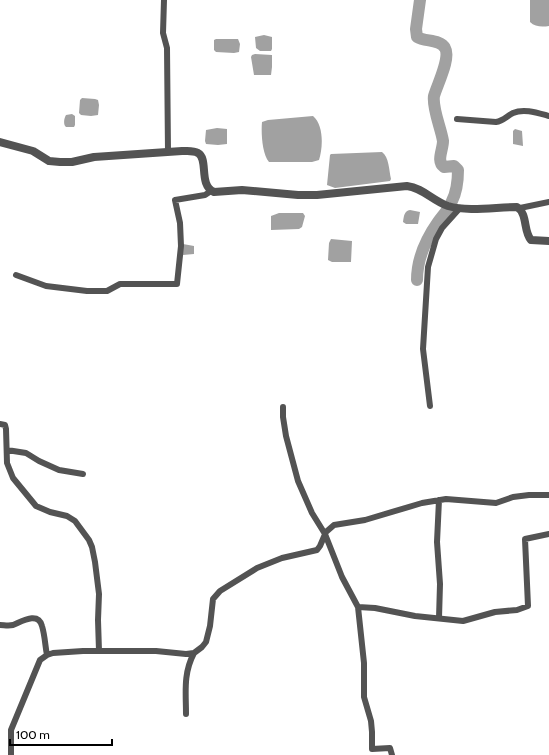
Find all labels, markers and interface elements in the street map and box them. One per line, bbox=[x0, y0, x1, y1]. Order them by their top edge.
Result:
scale bar bbox=[10, 721, 112, 747]
text: 100 m bbox=[16, 727, 50, 742]

